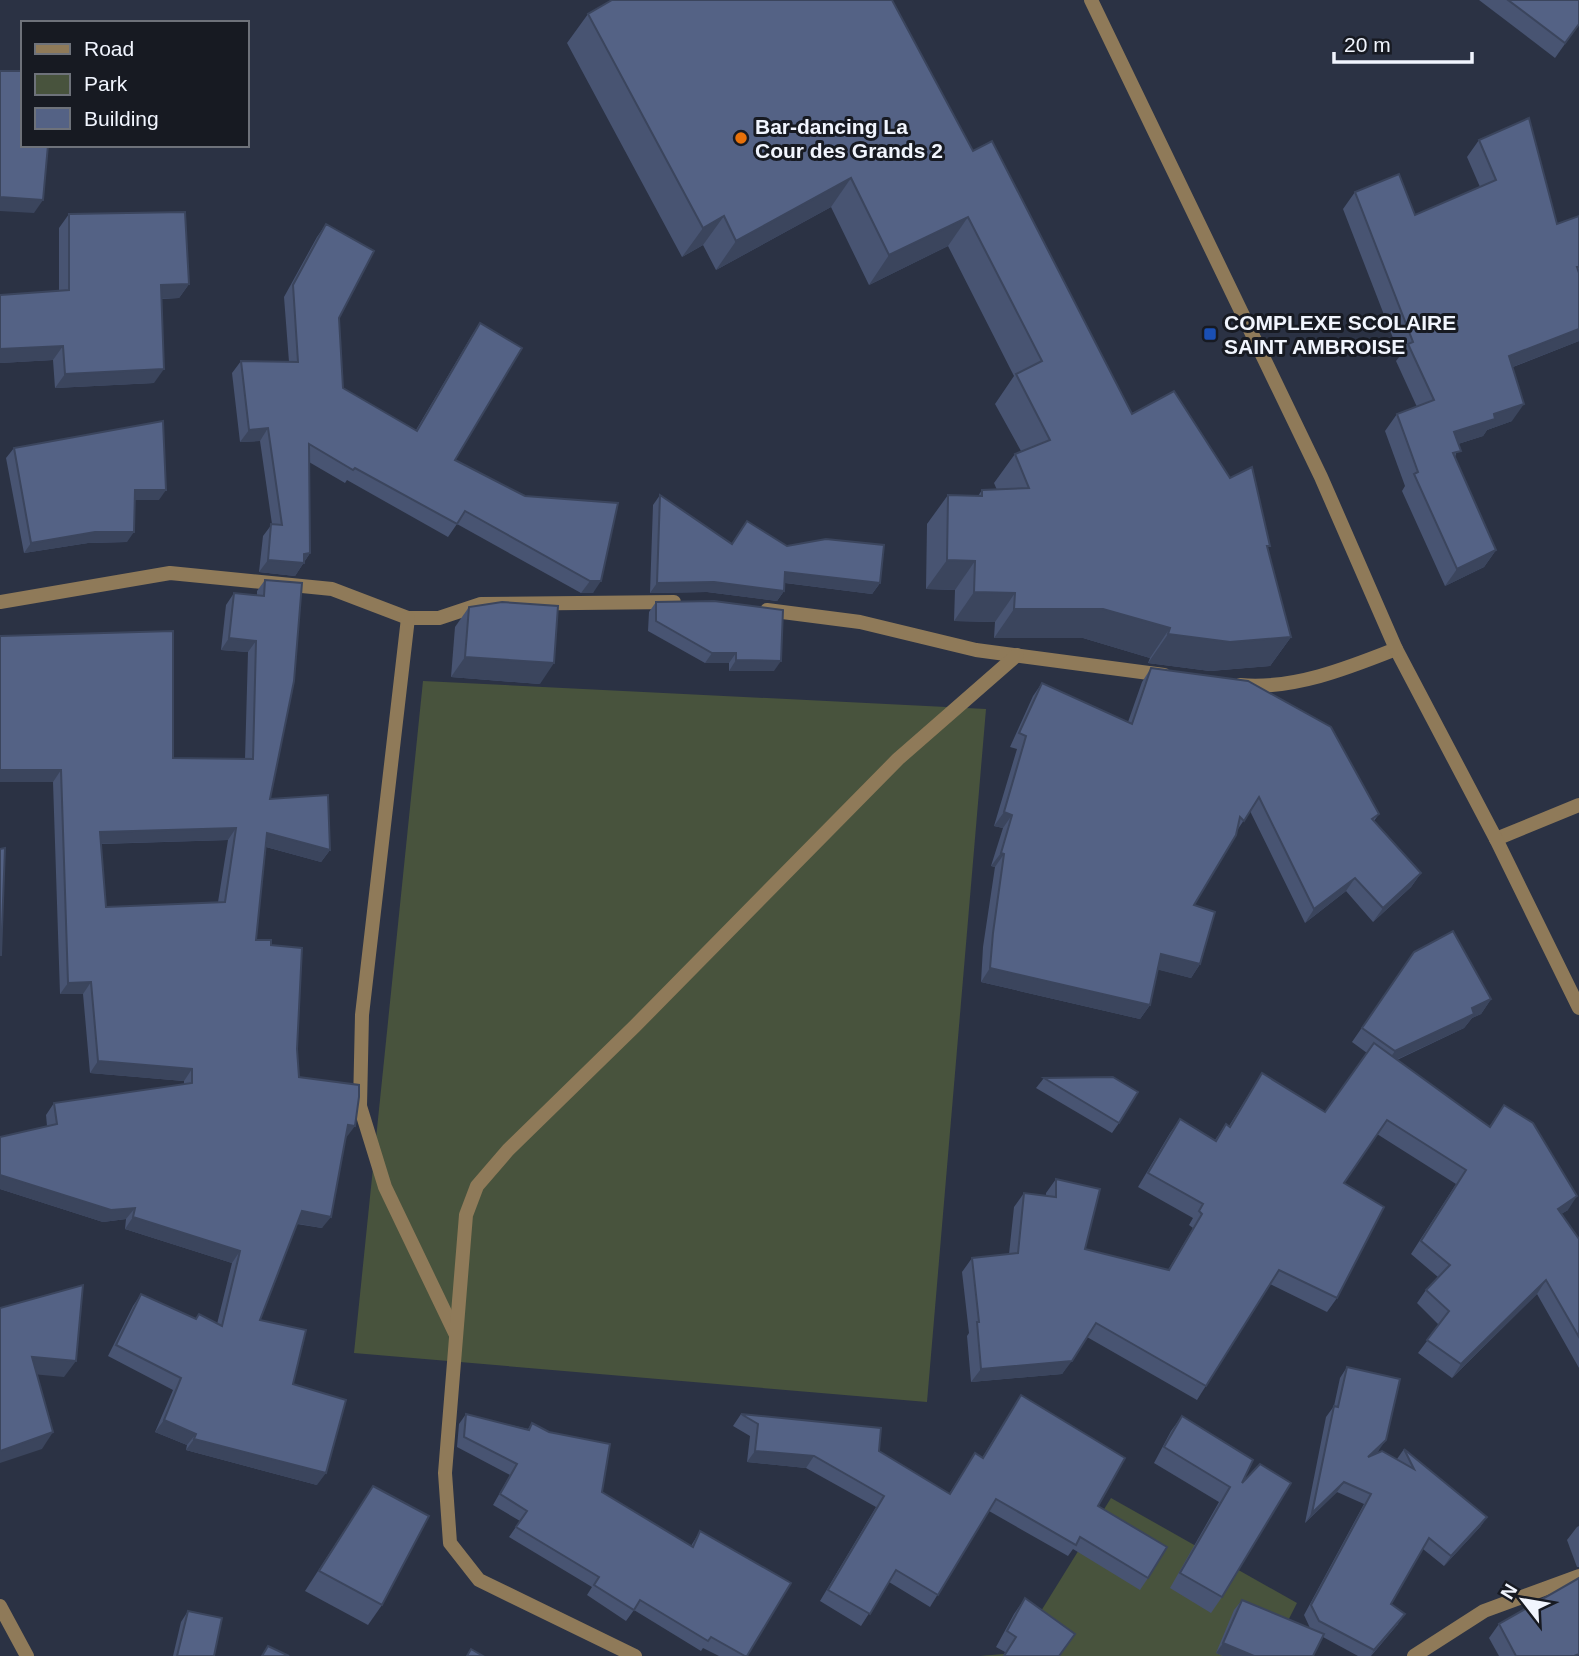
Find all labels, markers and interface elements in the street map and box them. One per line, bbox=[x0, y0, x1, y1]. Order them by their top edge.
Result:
legend bbox=[21, 21, 248, 147]
scale bar bbox=[1334, 21, 1472, 65]
text: 20 m bbox=[1344, 33, 1391, 56]
text: Road bbox=[84, 37, 134, 60]
text: Park bbox=[84, 72, 128, 95]
text: Building bbox=[84, 107, 159, 130]
place label: Bar-dancing La Cour des Grands 2 bbox=[755, 115, 943, 162]
marker: Bar-dancing La Cour des Grands 2 bbox=[733, 130, 749, 146]
place label: COMPLEXE SCOLAIRE SAINT AMBROISE bbox=[1224, 311, 1456, 358]
marker: COMPLEXE SCOLAIRE SAINT AMBROISE bbox=[1202, 326, 1218, 342]
north arrow bbox=[1488, 1565, 1558, 1635]
text: N bbox=[1496, 1580, 1521, 1603]

